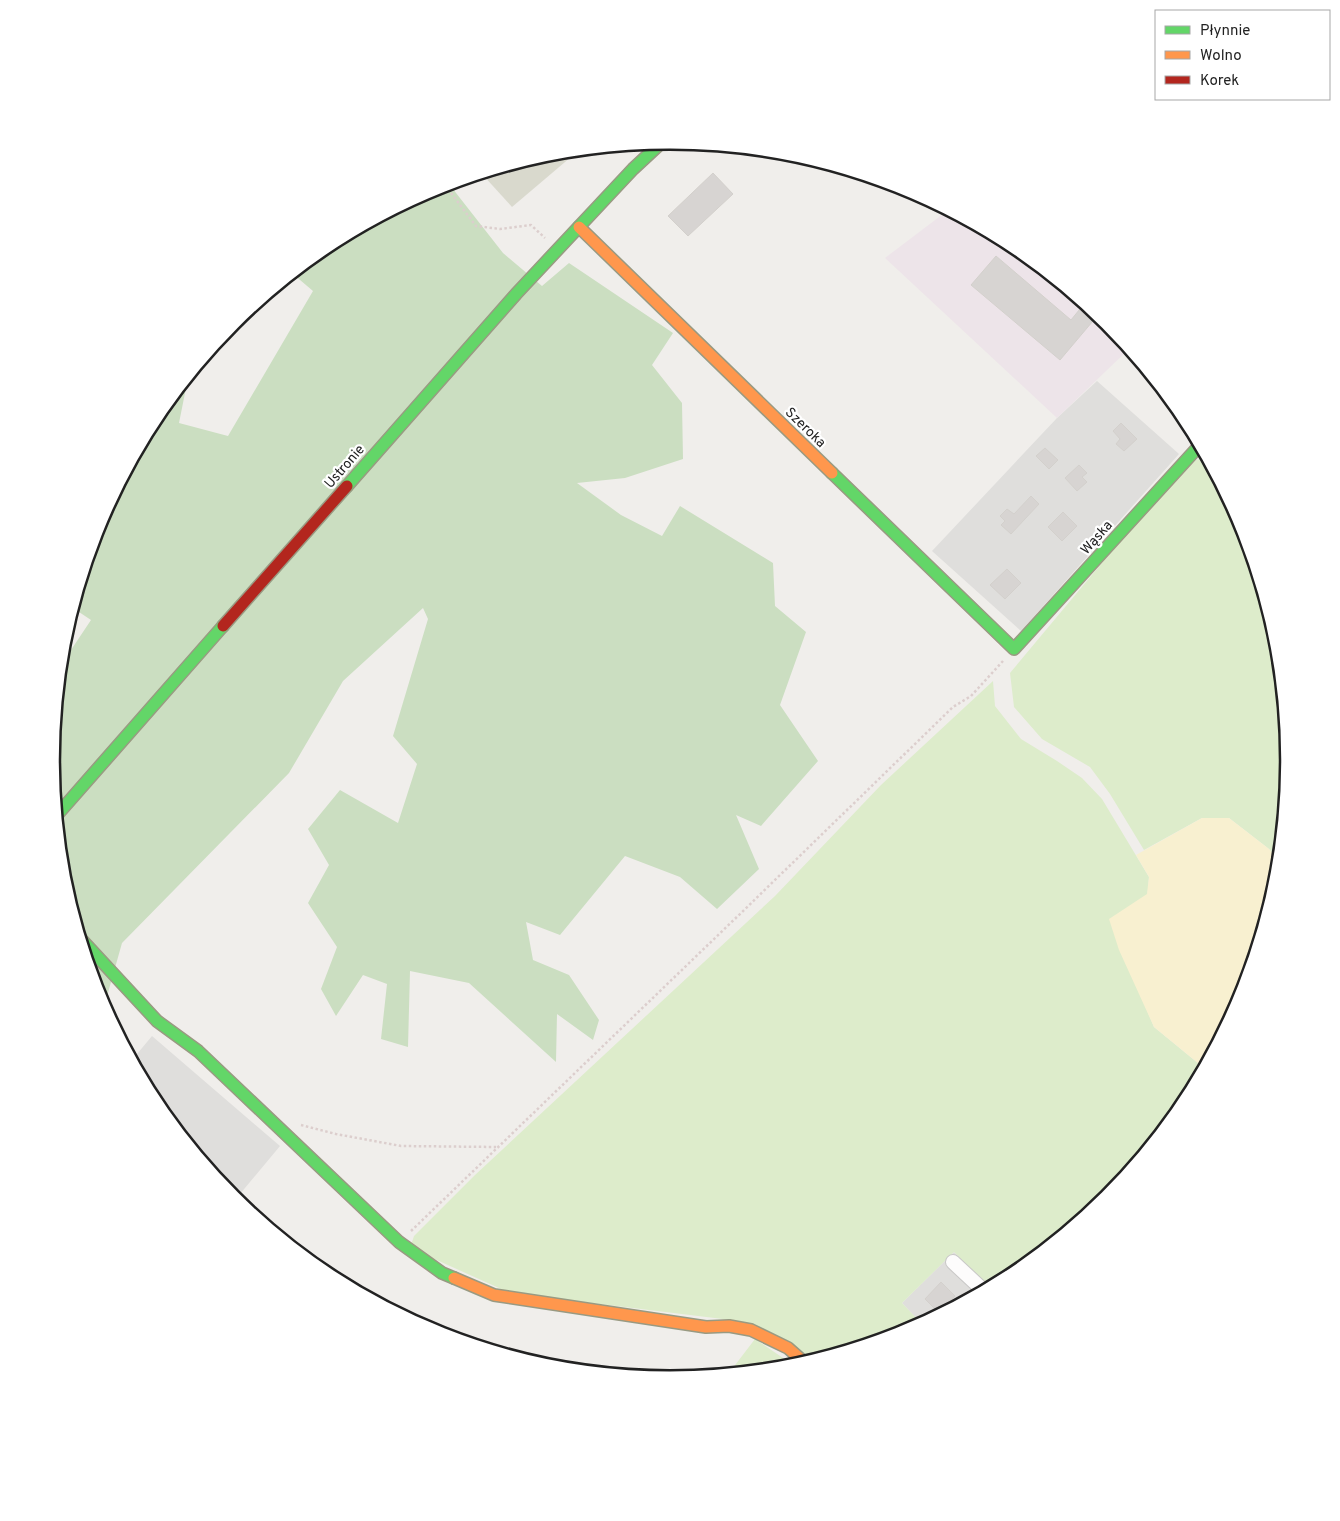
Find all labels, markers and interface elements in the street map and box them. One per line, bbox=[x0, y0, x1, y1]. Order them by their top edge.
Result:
legend bbox=[1155, 10, 1330, 100]
text: Płynnie bbox=[1200, 22, 1250, 41]
text: Wolno bbox=[1200, 47, 1242, 66]
text: Korek bbox=[1200, 72, 1239, 91]
street label: Szeroka bbox=[781, 404, 829, 452]
street label: Ustronie bbox=[321, 442, 369, 492]
street label: Wąska bbox=[1077, 518, 1117, 558]

